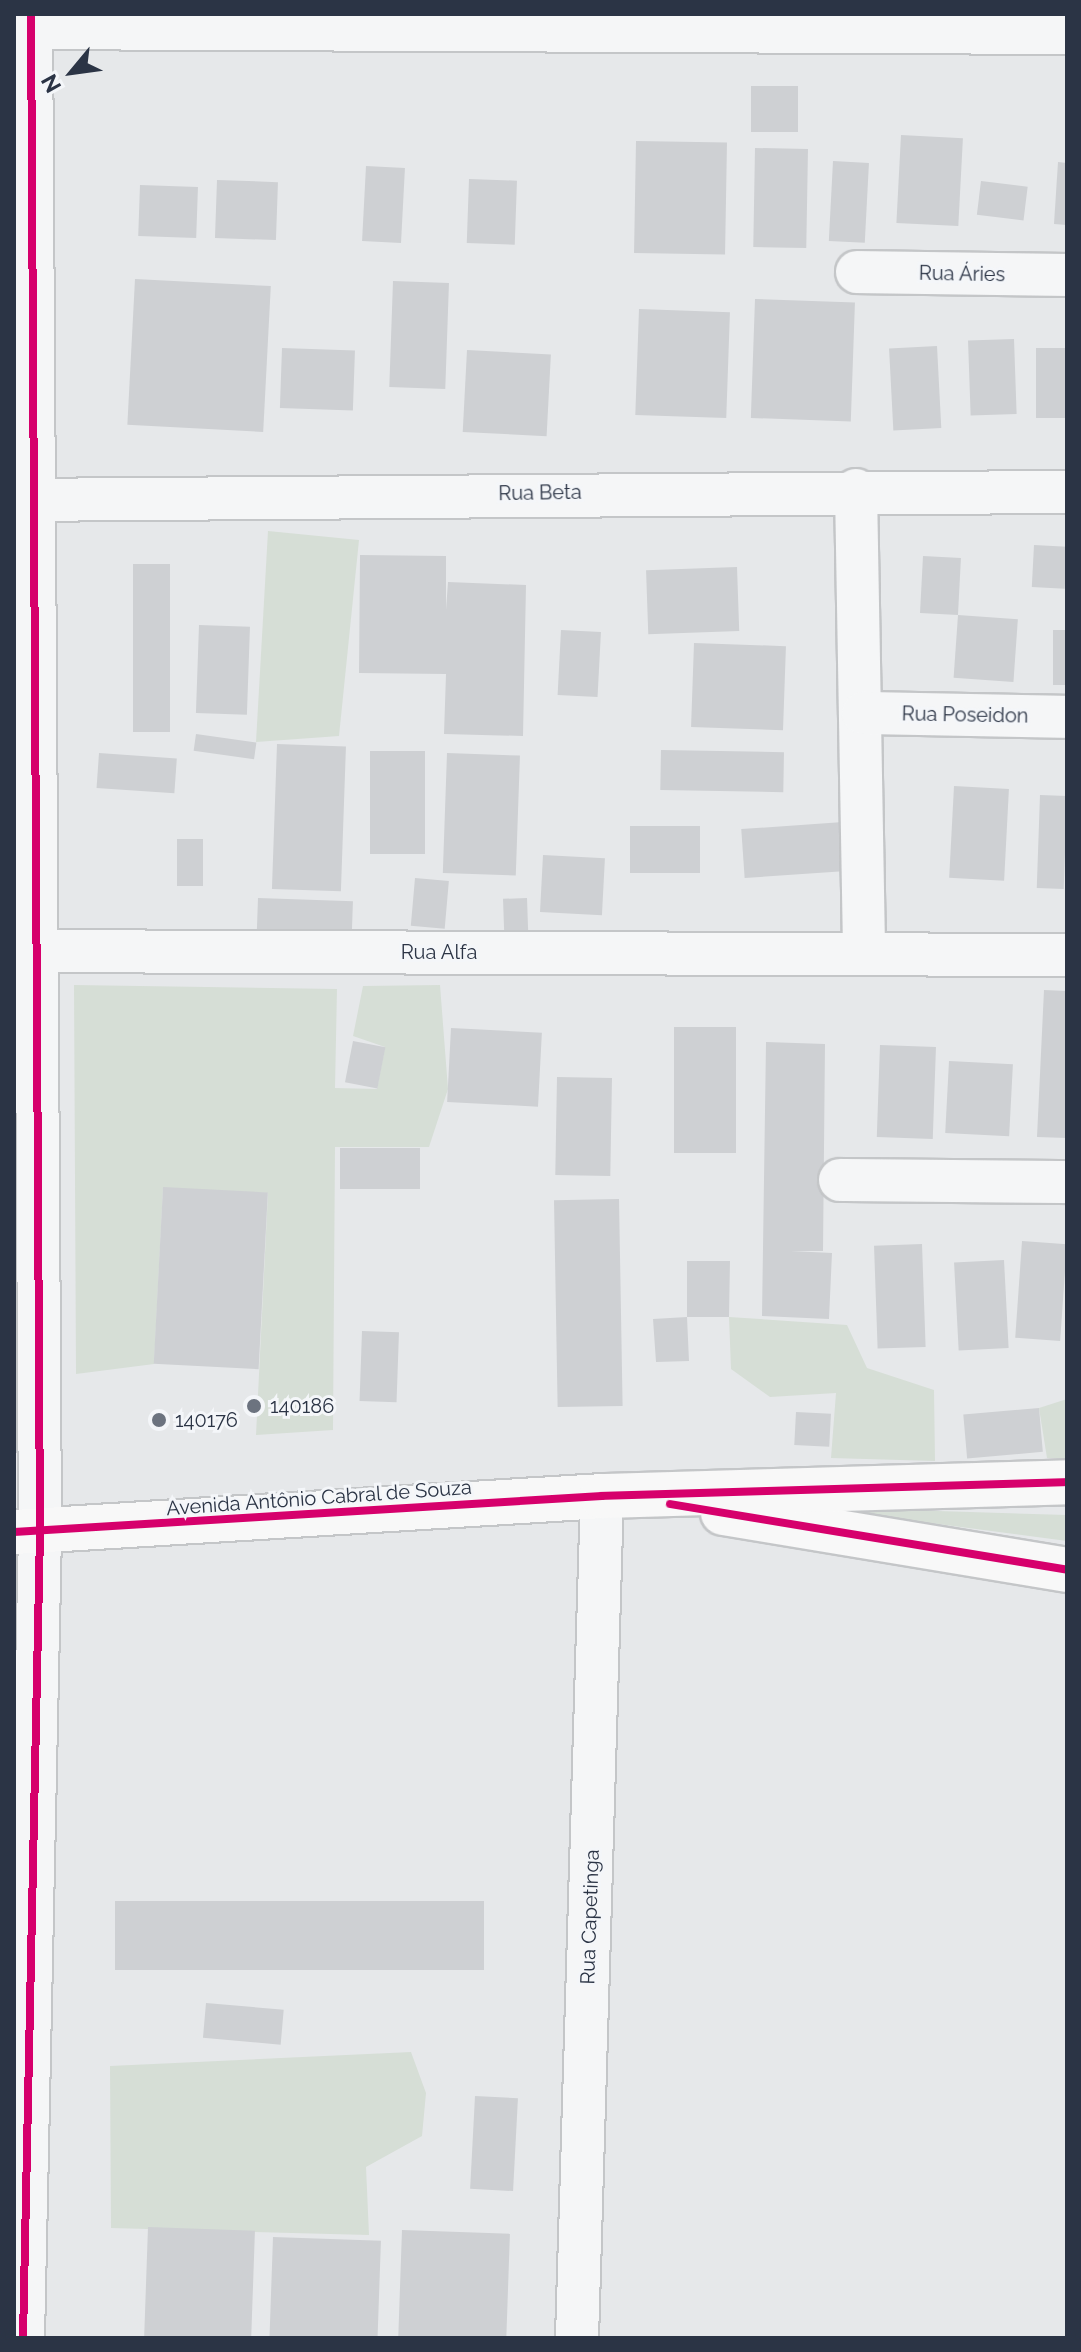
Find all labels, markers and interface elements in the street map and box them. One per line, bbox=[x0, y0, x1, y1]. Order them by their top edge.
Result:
north arrow bbox=[32, 32, 112, 112]
text: N bbox=[36, 70, 66, 97]
street label: Rua Áries bbox=[918, 261, 1006, 287]
street label: Rua Beta bbox=[498, 480, 582, 506]
street label: Rua Poseidon bbox=[901, 702, 1029, 728]
street label: Rua Alfa bbox=[400, 940, 478, 964]
place label: 140186 bbox=[270, 1394, 334, 1418]
marker: 140186 bbox=[245, 1397, 263, 1415]
place label: 140176 bbox=[175, 1408, 238, 1432]
marker: 140176 bbox=[150, 1411, 168, 1429]
street label: Avenida Antônio Cabral de Souza bbox=[165, 1475, 473, 1521]
street label: Rua Capetinga bbox=[576, 1849, 604, 1985]

